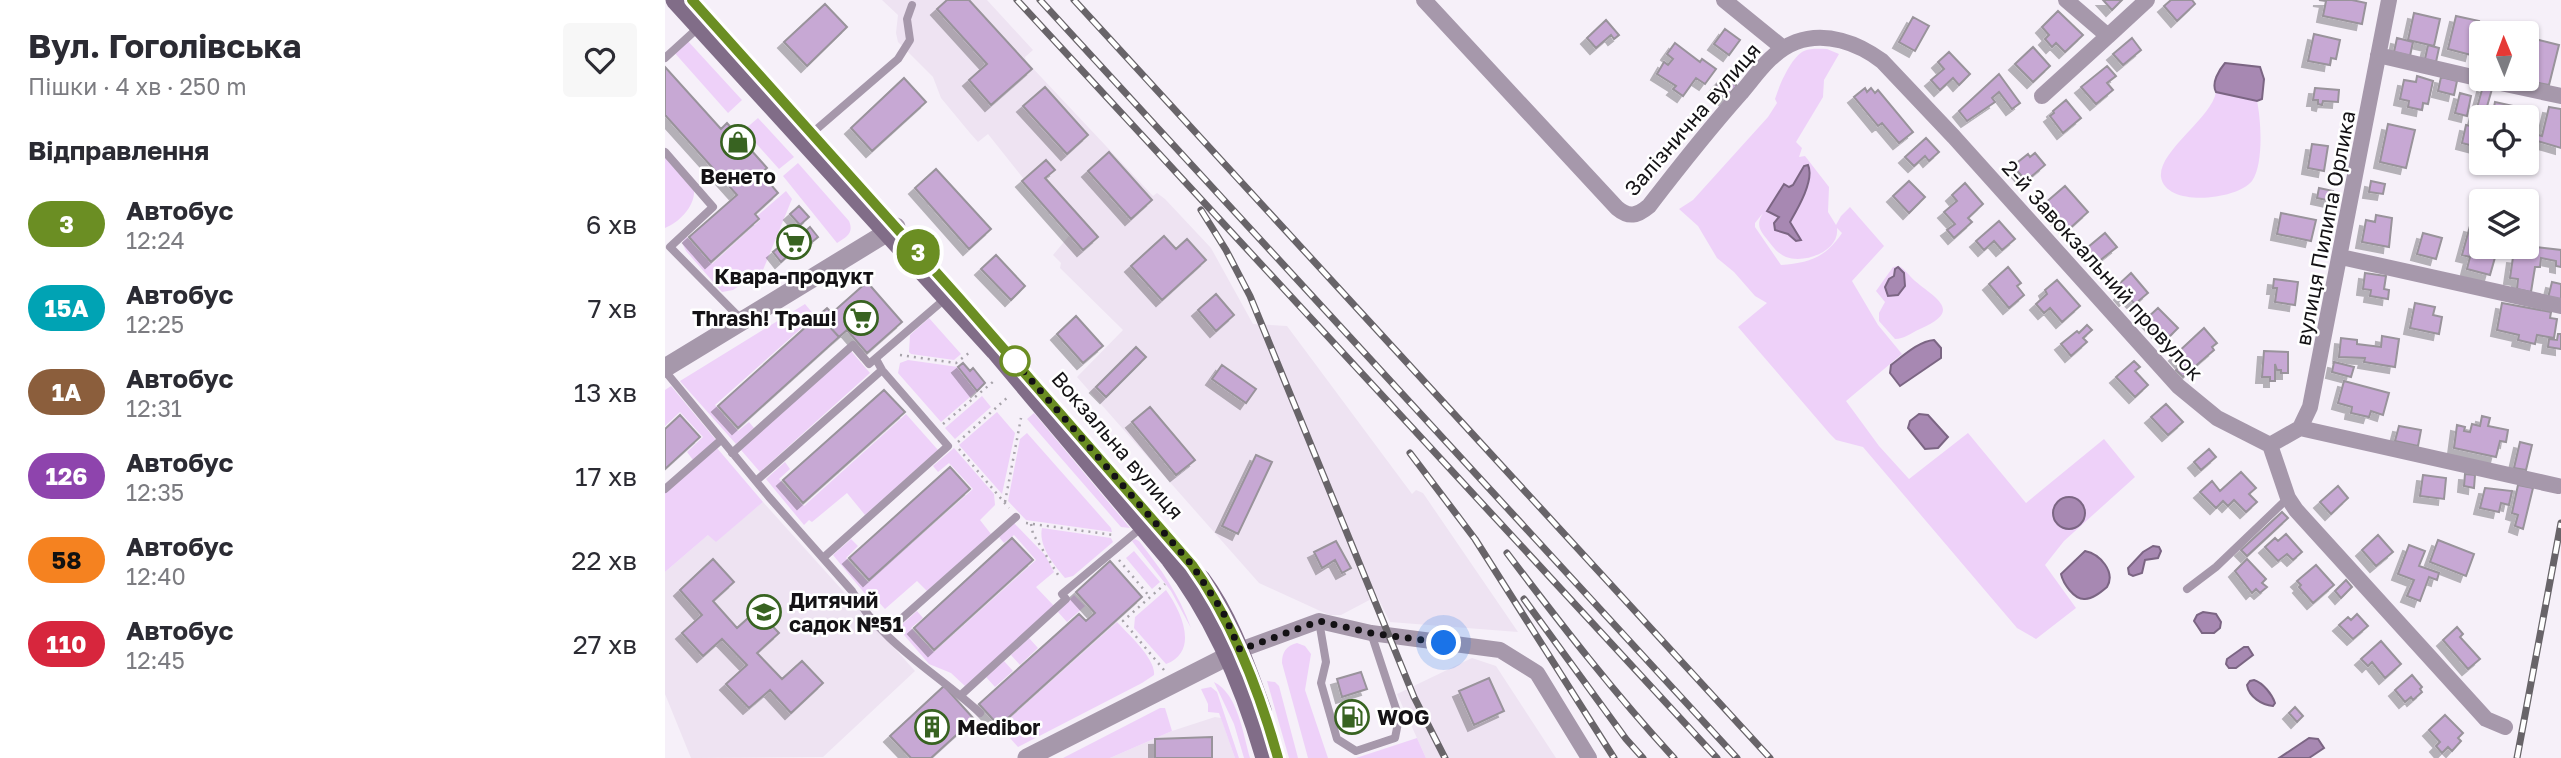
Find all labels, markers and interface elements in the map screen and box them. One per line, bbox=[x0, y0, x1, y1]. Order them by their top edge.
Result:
north arrow bbox=[2469, 21, 2539, 91]
map controls bbox=[2469, 21, 2539, 259]
button: heart bbox=[563, 23, 637, 97]
text: Вул. Гоголівська bbox=[28, 26, 301, 65]
street label: Залізнична вулиця bbox=[1618, 37, 1766, 201]
text: Пішки · 4 хв · 250 m bbox=[28, 72, 247, 100]
button: locate bbox=[2469, 105, 2539, 175]
street label: вулиця Пилипа Орлика bbox=[2289, 108, 2361, 348]
shop icon: Венето bbox=[719, 123, 757, 161]
text: Відправлення bbox=[28, 135, 209, 166]
street label: 2-й Завокзальний провулок bbox=[1997, 154, 2209, 386]
place label: Венето bbox=[700, 163, 776, 189]
button: layers bbox=[2469, 189, 2539, 259]
text: Автобус bbox=[126, 195, 233, 226]
text: 3 bbox=[59, 209, 74, 238]
text: 6 хв bbox=[586, 209, 637, 240]
supermarket icon: Квара-продукт bbox=[775, 223, 813, 261]
text: 12:24 bbox=[126, 226, 185, 254]
line badge: 3 bbox=[895, 229, 941, 275]
text: 3 bbox=[911, 237, 925, 266]
place label: Квара-продукт bbox=[714, 263, 874, 289]
text: Автобус bbox=[126, 279, 233, 310]
text: 15A bbox=[44, 293, 89, 322]
text: 7 хв bbox=[588, 293, 637, 324]
supermarket icon: Thrash! Траш! bbox=[842, 299, 880, 337]
place label: Thrash! Траш! bbox=[692, 305, 837, 331]
text: 12:25 bbox=[126, 310, 184, 338]
unlabelled marker bbox=[1000, 346, 1030, 376]
text: Автобус bbox=[126, 363, 233, 394]
street label: Вокзальна вулиця bbox=[1047, 366, 1189, 524]
text: 1А bbox=[52, 377, 81, 406]
text: 13 хв bbox=[574, 377, 637, 408]
text: 12:31 bbox=[126, 394, 182, 422]
text: Автобус bbox=[126, 447, 233, 478]
text: 126 bbox=[45, 461, 88, 490]
text: 17 хв bbox=[575, 461, 637, 492]
text: 12:35 bbox=[126, 478, 184, 506]
text: Автобус bbox=[126, 531, 233, 562]
text: 58 bbox=[52, 545, 82, 574]
text: 22 хв bbox=[571, 545, 637, 576]
text: 12:40 bbox=[126, 562, 186, 590]
place label: Дитячий садок №51 bbox=[789, 587, 903, 637]
school or university icon: Дитячий садок №51 bbox=[745, 593, 783, 631]
text: Автобус bbox=[126, 615, 233, 646]
your location bbox=[1426, 625, 1461, 660]
text: 110 bbox=[46, 629, 87, 658]
text: 27 хв bbox=[573, 629, 637, 660]
text: 12:45 bbox=[126, 646, 185, 674]
fuel station icon: WOG bbox=[1333, 698, 1371, 736]
place label: WOG bbox=[1377, 704, 1429, 730]
building icon: Medibor bbox=[913, 708, 951, 746]
place label: Medibor bbox=[957, 714, 1040, 740]

